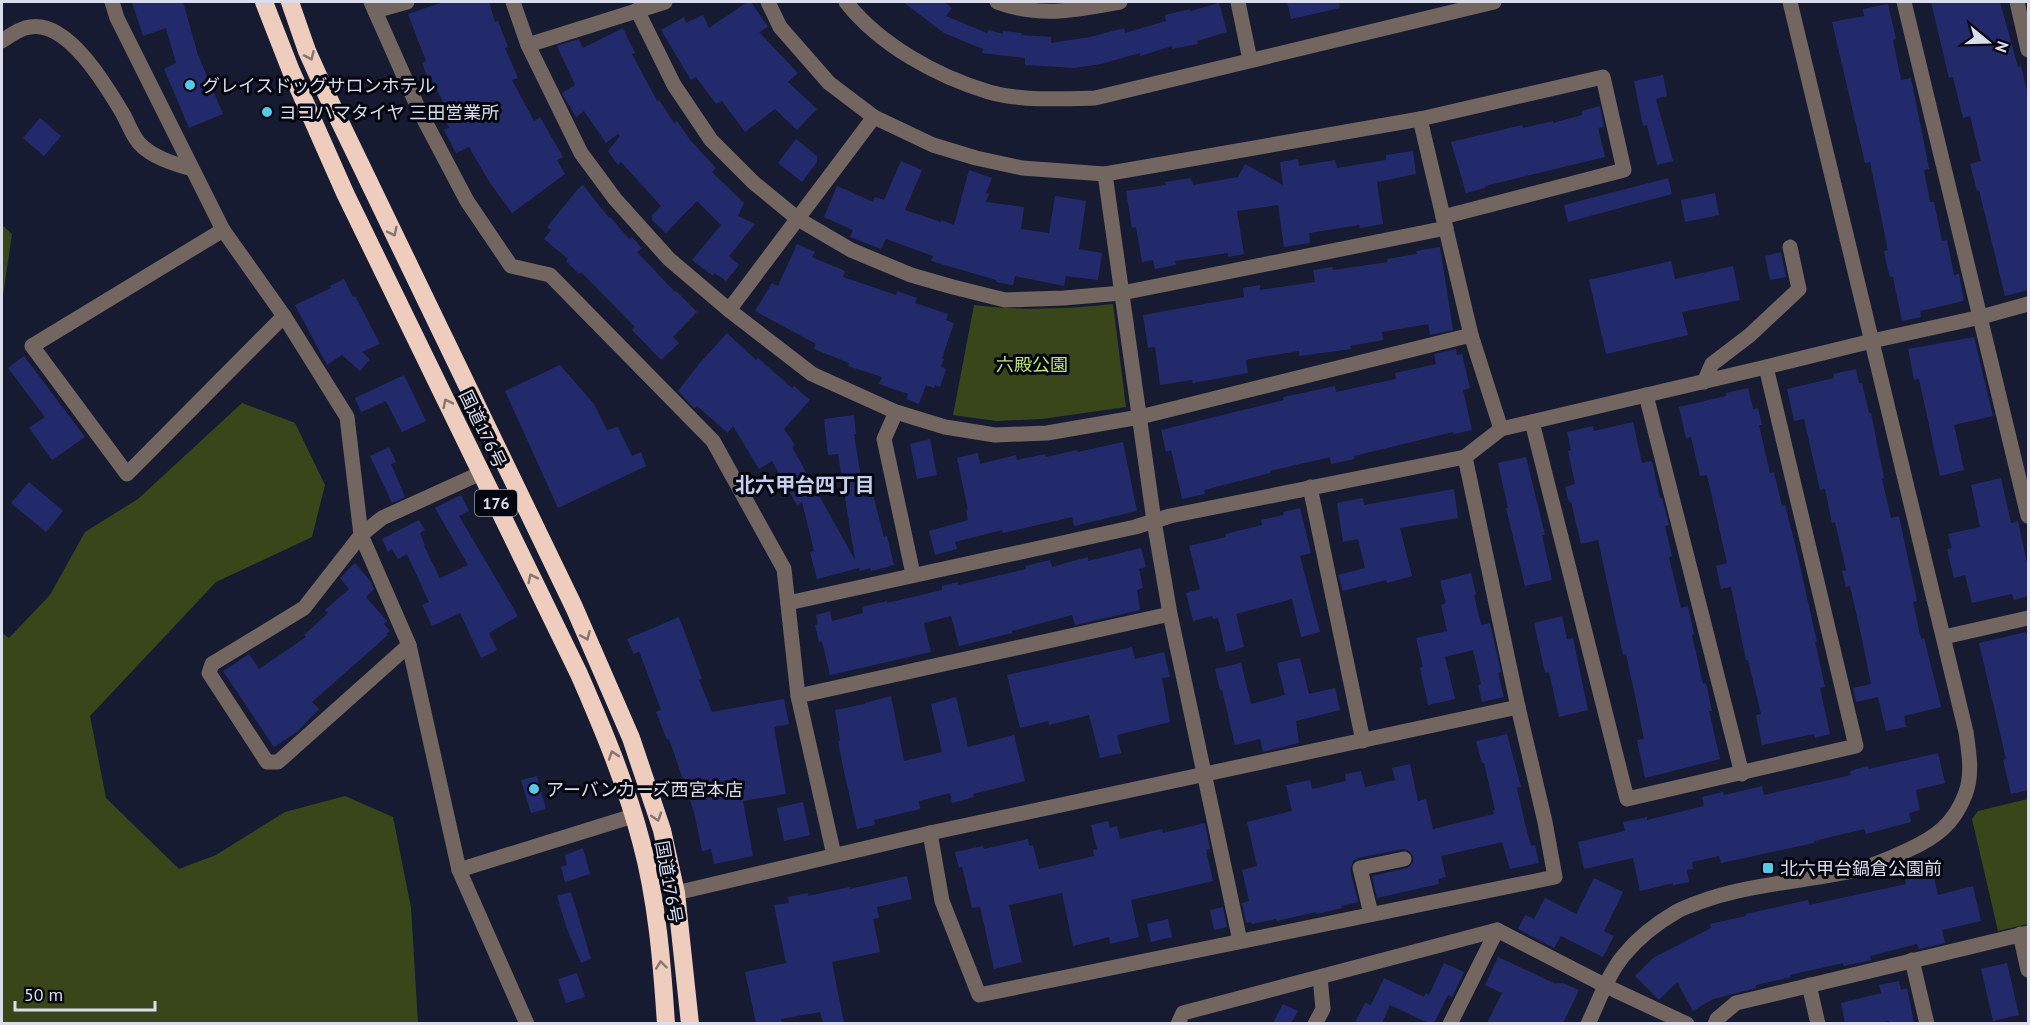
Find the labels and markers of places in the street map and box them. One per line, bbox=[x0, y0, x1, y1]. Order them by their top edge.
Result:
place label: グレイスドッグサロンホテル bbox=[202, 74, 435, 97]
marker: グレイスドッグサロンホテル bbox=[183, 78, 197, 92]
place label: ヨコハマタイヤ 三田営業所 bbox=[279, 101, 499, 124]
marker: ヨコハマタイヤ 三田営業所 bbox=[260, 105, 274, 119]
place label: アーバンカーズ西宮本店 bbox=[546, 778, 743, 801]
marker: アーバンカーズ西宮本店 bbox=[527, 782, 541, 796]
place label: 北六甲台鍋倉公園前 bbox=[1780, 857, 1942, 880]
marker: 北六甲台鍋倉公園前 bbox=[1761, 861, 1775, 875]

